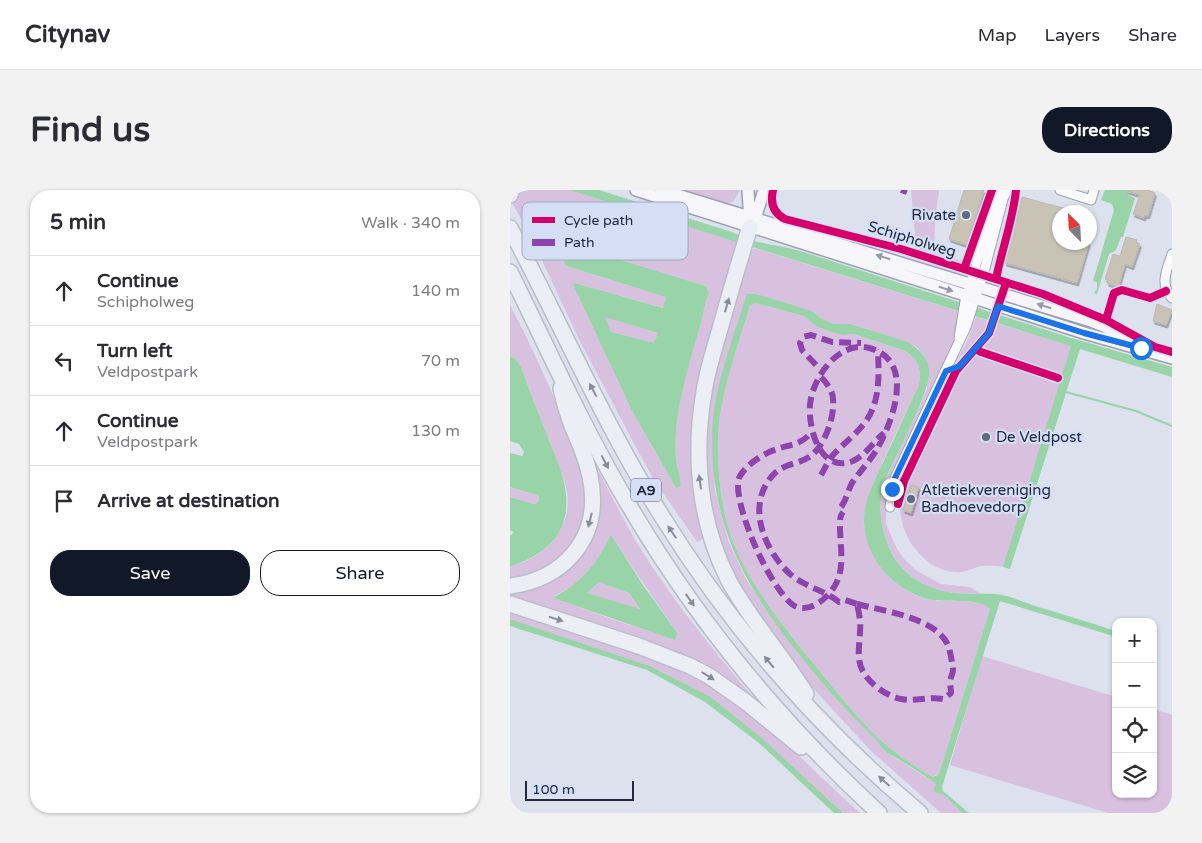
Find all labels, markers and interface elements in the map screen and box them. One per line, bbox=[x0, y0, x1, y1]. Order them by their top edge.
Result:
text: Citynav bbox=[25, 20, 110, 49]
text: Map bbox=[978, 24, 1017, 46]
text: Layers bbox=[1045, 24, 1100, 46]
text: Share bbox=[1128, 24, 1177, 46]
button: Directions bbox=[1042, 107, 1172, 153]
text: Find us bbox=[30, 109, 150, 151]
legend bbox=[522, 202, 688, 260]
north arrow bbox=[1052, 205, 1097, 250]
place label: Rivate bbox=[911, 206, 956, 224]
marker: Rivate bbox=[960, 209, 972, 221]
text: 5 min bbox=[50, 210, 106, 235]
text: Cycle path bbox=[564, 212, 633, 229]
text: Walk · 340 m bbox=[361, 213, 460, 233]
street label: Schipholweg bbox=[866, 217, 958, 261]
text: Path bbox=[564, 234, 595, 251]
one-way arrow bbox=[875, 252, 890, 260]
text: Continue bbox=[97, 270, 179, 292]
icon: ahead bbox=[50, 277, 78, 305]
text: 140 m bbox=[411, 281, 460, 301]
one-way arrow bbox=[939, 286, 954, 294]
text: Schipholweg bbox=[97, 292, 194, 312]
one-way arrow bbox=[723, 298, 731, 313]
one-way arrow bbox=[1037, 302, 1052, 310]
route start bbox=[1130, 337, 1153, 360]
text: Turn left bbox=[97, 340, 173, 362]
icon: left bbox=[50, 347, 78, 375]
text: 70 m bbox=[421, 351, 460, 371]
text: Veldpostpark bbox=[97, 362, 198, 382]
one-way arrow bbox=[589, 383, 597, 398]
text: Continue bbox=[97, 410, 179, 432]
icon: ahead bbox=[50, 417, 78, 445]
text: 130 m bbox=[411, 421, 460, 441]
place label: De Veldpost bbox=[996, 428, 1082, 446]
marker: De Veldpost bbox=[980, 431, 992, 443]
text: Veldpostpark bbox=[97, 432, 198, 452]
one-way arrow bbox=[601, 454, 609, 469]
one-way arrow bbox=[696, 474, 704, 490]
road number: A9 bbox=[631, 478, 661, 502]
route end bbox=[881, 478, 904, 501]
place label: Atletiekvereniging Badhoevedorp bbox=[921, 481, 1051, 516]
icon: arrive bbox=[50, 487, 78, 515]
text: Arrive at destination bbox=[97, 490, 280, 512]
marker: Atletiekvereniging Badhoevedorp bbox=[905, 493, 917, 505]
one-way arrow bbox=[586, 512, 594, 527]
one-way arrow bbox=[668, 525, 677, 539]
button: Save bbox=[50, 550, 250, 596]
button: Share bbox=[260, 550, 460, 596]
one-way arrow bbox=[685, 593, 695, 607]
one-way arrow bbox=[549, 616, 564, 624]
map controls bbox=[1112, 618, 1157, 798]
button: + bbox=[1112, 618, 1157, 663]
one-way arrow bbox=[764, 656, 775, 669]
button: − bbox=[1112, 663, 1157, 708]
one-way arrow bbox=[702, 672, 715, 681]
button: locate bbox=[1112, 708, 1157, 753]
button: layers bbox=[1112, 753, 1157, 798]
one-way arrow bbox=[878, 775, 890, 787]
scale bar bbox=[525, 778, 634, 801]
text: 100 m bbox=[532, 781, 575, 798]

